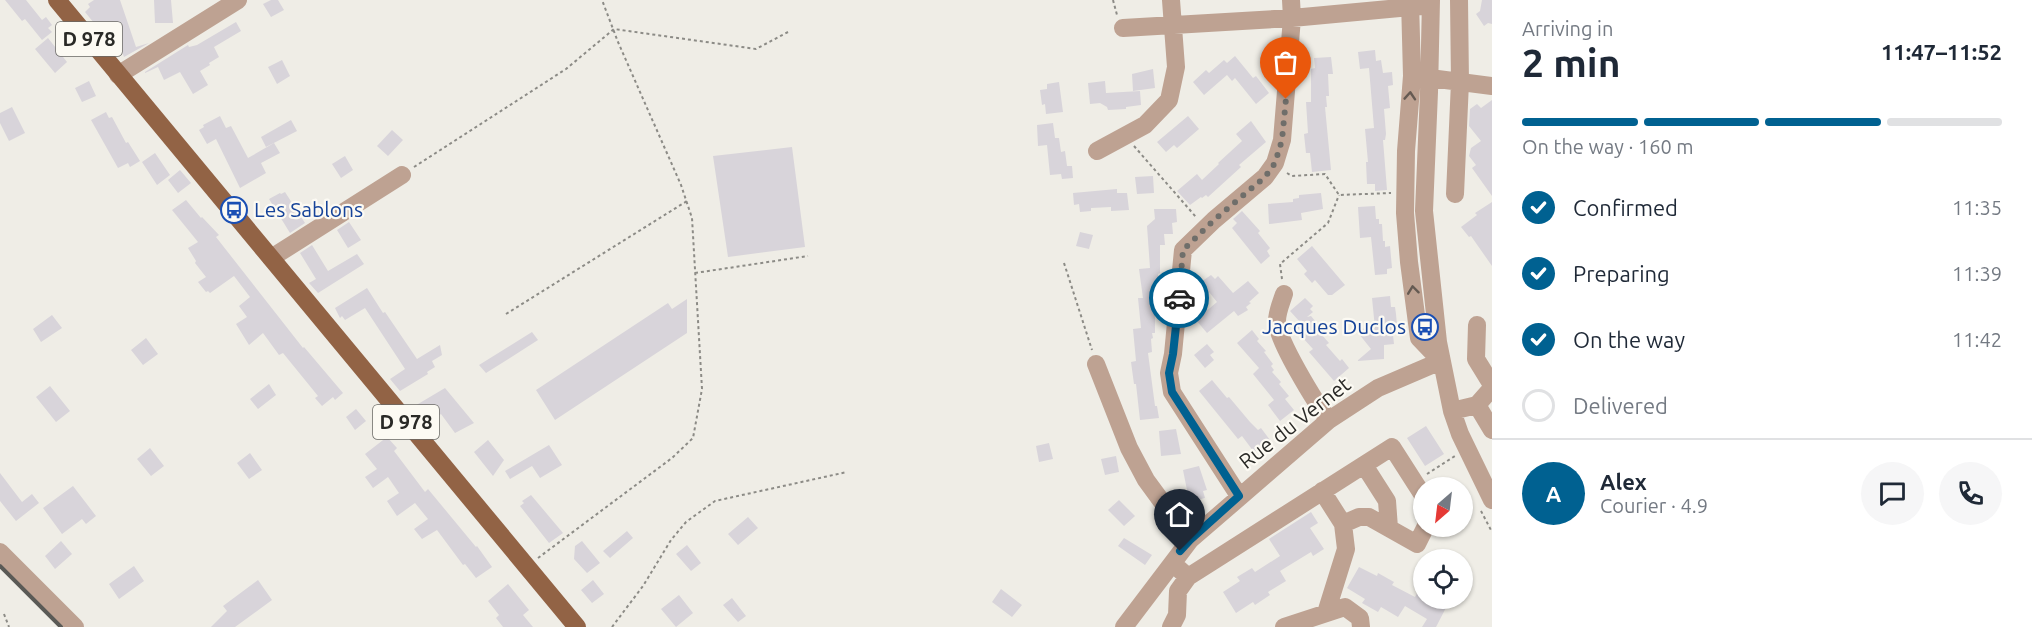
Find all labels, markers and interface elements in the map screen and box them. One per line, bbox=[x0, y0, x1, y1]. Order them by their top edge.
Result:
text: Arriving in bbox=[1522, 17, 1613, 40]
road number: D 978 bbox=[56, 22, 122, 56]
pin bbox=[1260, 37, 1311, 99]
text: 11:47–11:52 bbox=[1881, 39, 2002, 64]
text: 2 min bbox=[1522, 41, 1621, 84]
icon: bag bbox=[1269, 46, 1302, 79]
one-way arrow bbox=[1403, 91, 1416, 100]
text: On the way · 160 m bbox=[1522, 135, 1694, 158]
icon: check bbox=[1522, 191, 1555, 224]
bus stop icon: Les Sablons bbox=[219, 195, 249, 225]
text: Confirmed bbox=[1573, 195, 1678, 220]
text: 11:35 bbox=[1952, 196, 2002, 219]
place label: Les Sablons bbox=[254, 197, 363, 221]
icon: check bbox=[1522, 257, 1555, 290]
text: Preparing bbox=[1573, 261, 1670, 286]
text: 11:39 bbox=[1952, 262, 2002, 285]
courier bbox=[1149, 268, 1209, 328]
icon: car bbox=[1163, 282, 1196, 315]
one-way arrow bbox=[1407, 286, 1419, 295]
bus stop icon: Jacques Duclos bbox=[1410, 312, 1440, 342]
place label: Jacques Duclos bbox=[1262, 314, 1406, 338]
icon: check bbox=[1522, 323, 1555, 356]
text: On the way bbox=[1573, 327, 1685, 352]
text: 11:42 bbox=[1952, 328, 2002, 351]
street label: Rue du Vernet bbox=[1234, 371, 1355, 473]
text: Delivered bbox=[1573, 393, 1668, 418]
road number: D 978 bbox=[373, 405, 439, 439]
button: chat bbox=[1861, 462, 1924, 525]
button: phone bbox=[1939, 462, 2002, 525]
text: Alex bbox=[1600, 469, 1647, 494]
north arrow bbox=[1413, 477, 1473, 537]
map controls bbox=[1413, 477, 1473, 609]
text: A bbox=[1546, 481, 1561, 506]
pin bbox=[1154, 489, 1205, 551]
text: Courier · 4.9 bbox=[1600, 494, 1708, 517]
icon: home bbox=[1163, 498, 1196, 531]
button: locate bbox=[1413, 549, 1473, 609]

